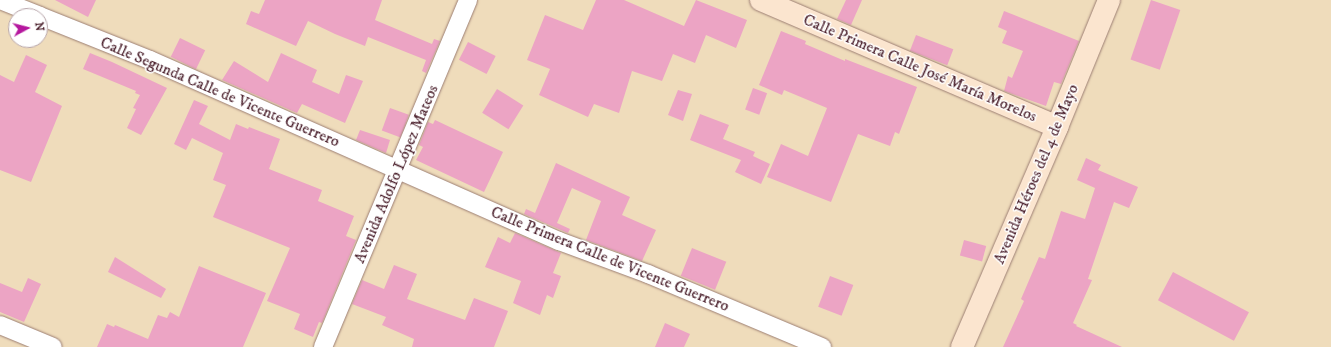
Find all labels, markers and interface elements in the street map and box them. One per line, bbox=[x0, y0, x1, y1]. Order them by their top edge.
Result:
north arrow bbox=[8, 8, 48, 48]
street label: Calle Primera Calle José María Morelos bbox=[800, 10, 1040, 126]
text: N bbox=[31, 21, 46, 32]
street label: Calle Segunda Calle de Vicente Guerrero bbox=[97, 33, 343, 151]
street label: Avenida Héroes del 4 de Mayo bbox=[989, 81, 1083, 267]
street label: Avenida Adolfo López Mateos bbox=[350, 82, 442, 266]
street label: Calle Primera Calle de Vicente Guerrero bbox=[488, 202, 732, 316]

